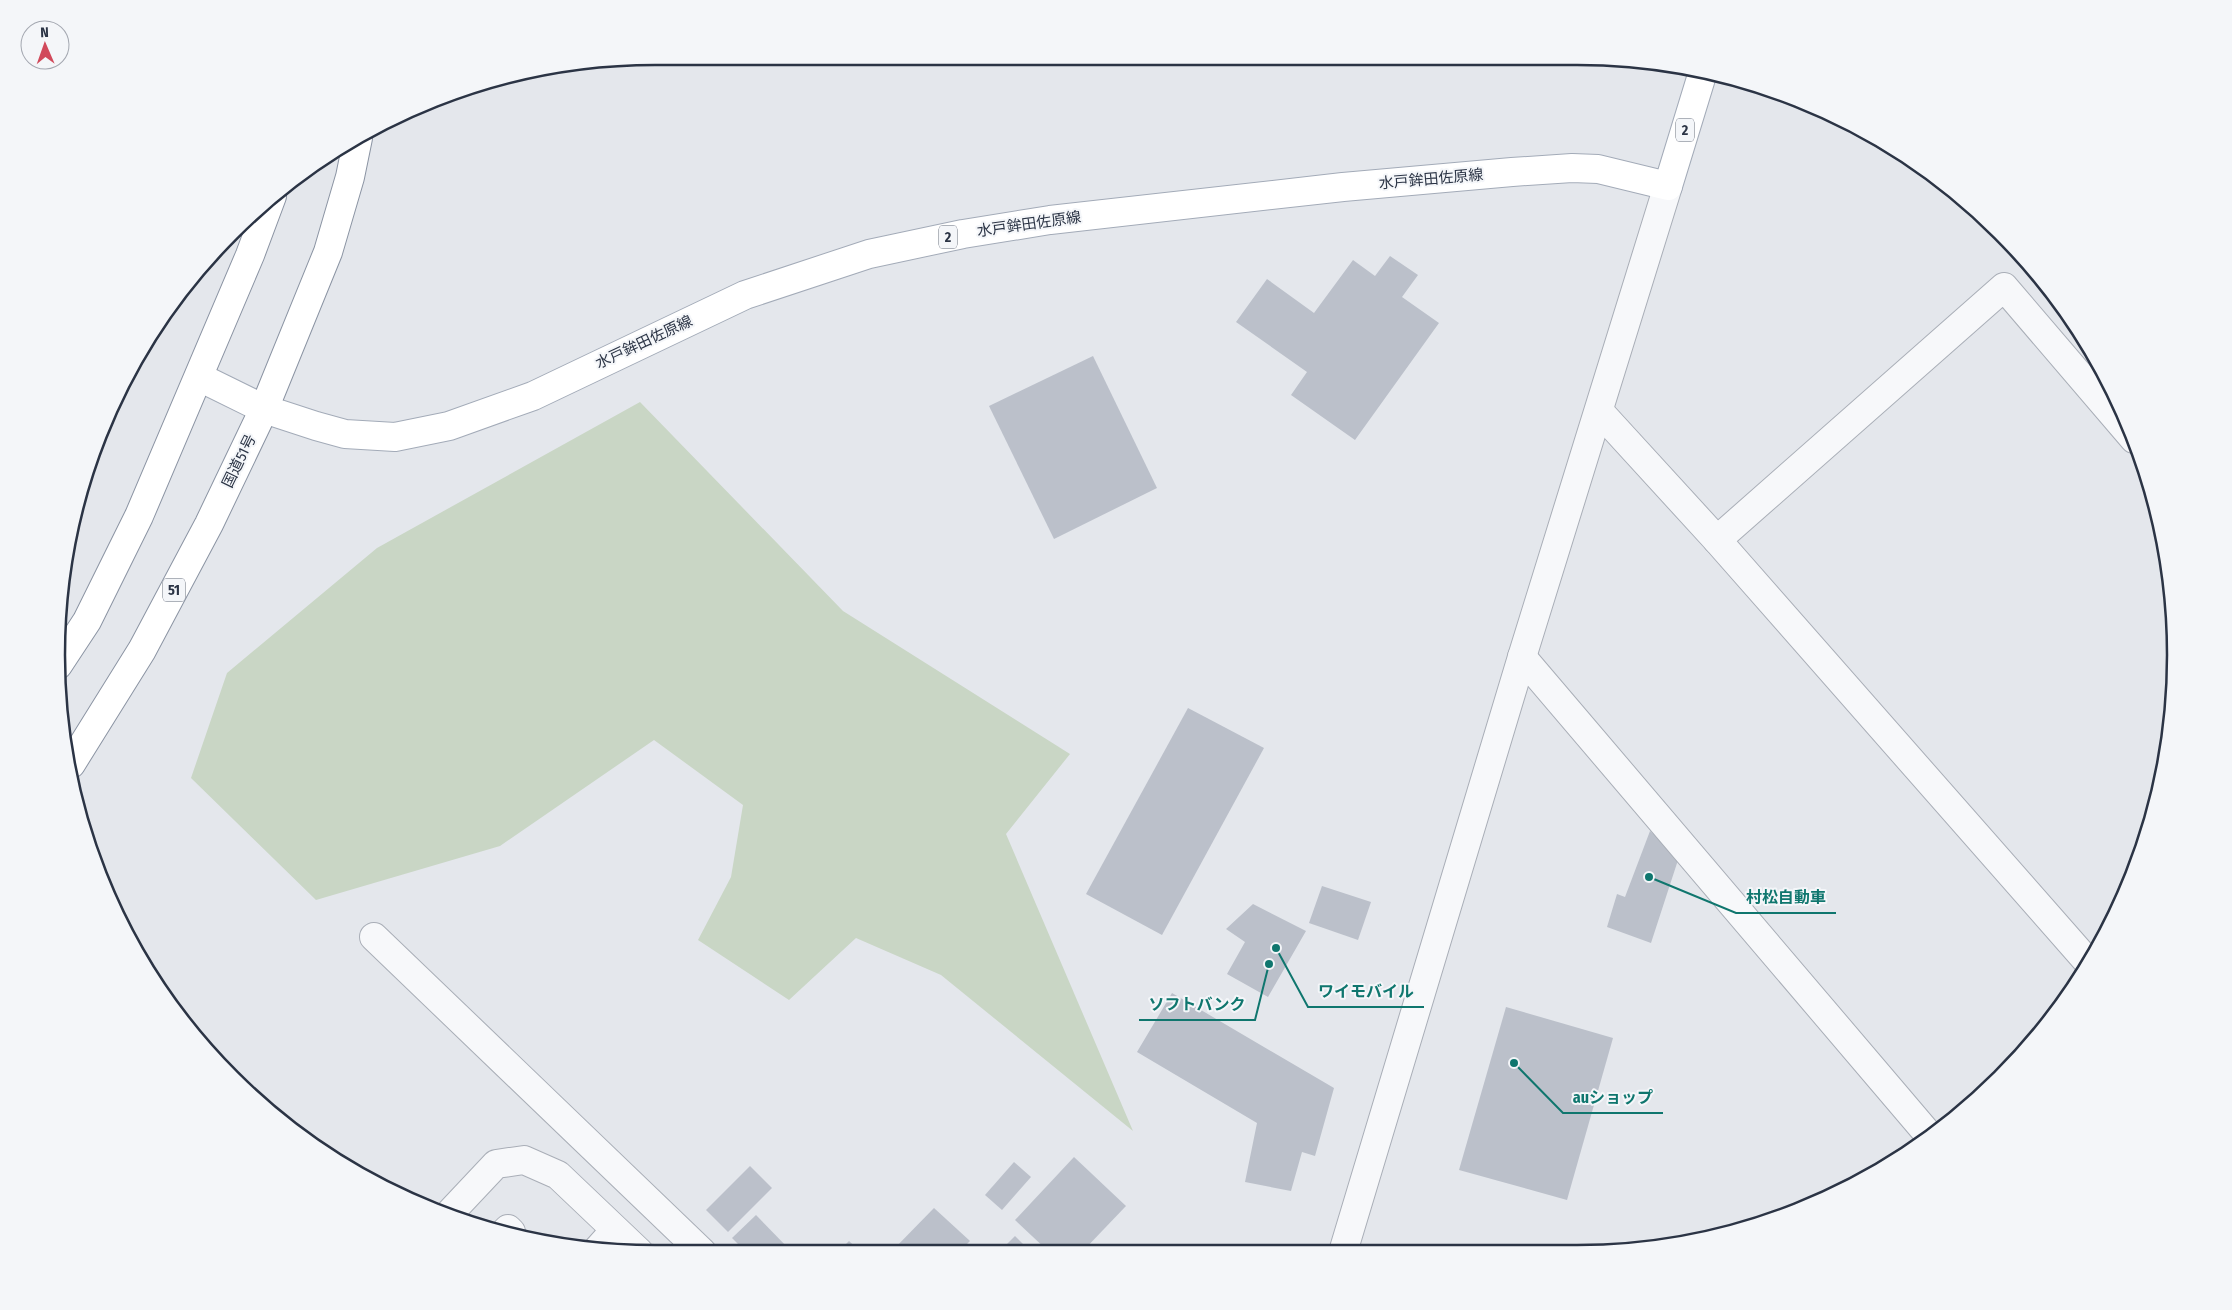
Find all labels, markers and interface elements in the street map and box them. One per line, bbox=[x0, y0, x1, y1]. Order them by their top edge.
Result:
north arrow bbox=[20, 20, 70, 70]
text: N bbox=[40, 24, 49, 41]
road number: 2 bbox=[1676, 118, 1694, 142]
street label: 水戸鉾田佐原線 bbox=[1378, 165, 1484, 193]
street label: 水戸鉾田佐原線 bbox=[976, 208, 1082, 240]
road number: 2 bbox=[939, 226, 957, 248]
street label: 水戸鉾田佐原線 bbox=[593, 312, 695, 372]
street label: 国道51号 bbox=[218, 431, 260, 491]
road number: 51 bbox=[163, 578, 185, 602]
callout: 村松自動車 bbox=[1736, 882, 1836, 913]
text: 村松自動車 bbox=[1746, 888, 1826, 907]
callout: ワイモバイル bbox=[1308, 976, 1424, 1007]
text: ワイモバイル bbox=[1318, 982, 1414, 1001]
callout: ソフトバンク bbox=[1139, 989, 1255, 1020]
text: ソフトバンク bbox=[1149, 995, 1245, 1014]
callout: auショップ bbox=[1563, 1082, 1663, 1113]
text: auショップ bbox=[1573, 1088, 1653, 1107]

